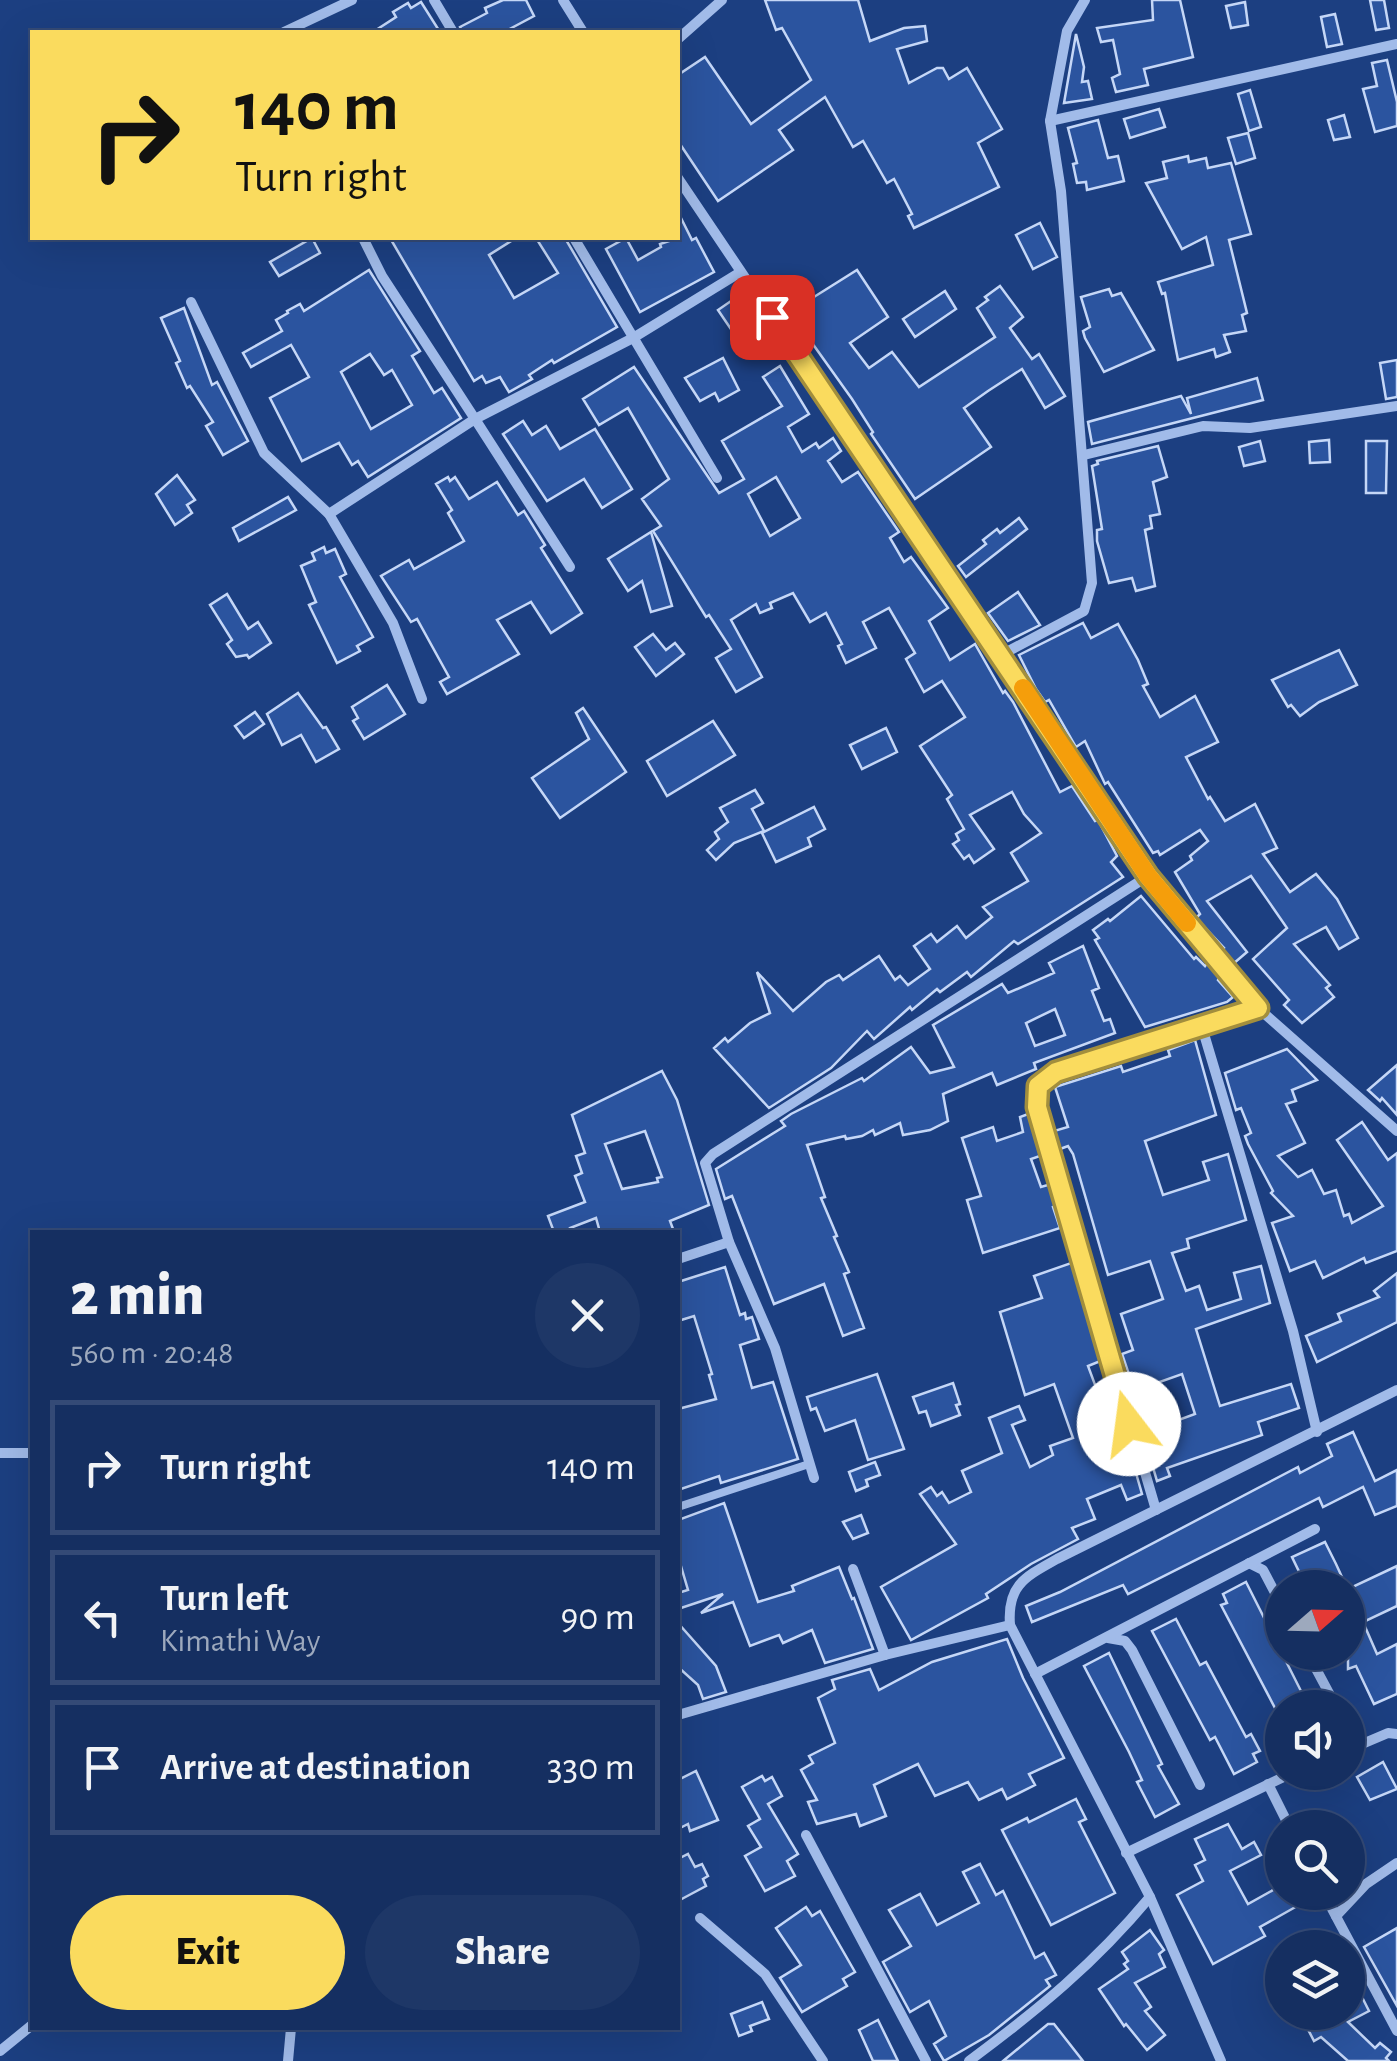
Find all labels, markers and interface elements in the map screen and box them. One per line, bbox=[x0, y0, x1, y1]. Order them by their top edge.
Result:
icon: right bbox=[70, 70, 200, 200]
text: 140 m bbox=[235, 73, 399, 143]
text: Turn right bbox=[235, 155, 407, 200]
pin bbox=[730, 275, 815, 360]
icon: arrive bbox=[745, 290, 800, 345]
button: close bbox=[535, 1263, 640, 1368]
text: 2 min bbox=[70, 1266, 204, 1326]
text: 560 m · 20:48 bbox=[70, 1337, 233, 1369]
position arrow bbox=[1077, 1372, 1181, 1476]
icon: right bbox=[75, 1440, 130, 1495]
text: Turn right bbox=[160, 1449, 310, 1487]
text: 140 m bbox=[547, 1449, 635, 1487]
north arrow bbox=[1265, 1570, 1365, 1670]
map controls bbox=[1265, 1570, 1365, 2030]
text: Turn left bbox=[160, 1580, 288, 1618]
icon: left bbox=[75, 1590, 130, 1645]
text: 90 m bbox=[560, 1599, 635, 1637]
text: Kimathi Way bbox=[160, 1625, 320, 1657]
button: sound bbox=[1265, 1690, 1365, 1790]
icon: arrive bbox=[75, 1740, 130, 1795]
text: Arrive at destination bbox=[160, 1749, 471, 1787]
text: 330 m bbox=[547, 1749, 635, 1787]
button: search bbox=[1265, 1810, 1365, 1910]
button: Exit bbox=[70, 1895, 345, 2010]
button: Share bbox=[365, 1895, 640, 2010]
button: layers bbox=[1265, 1930, 1365, 2030]

